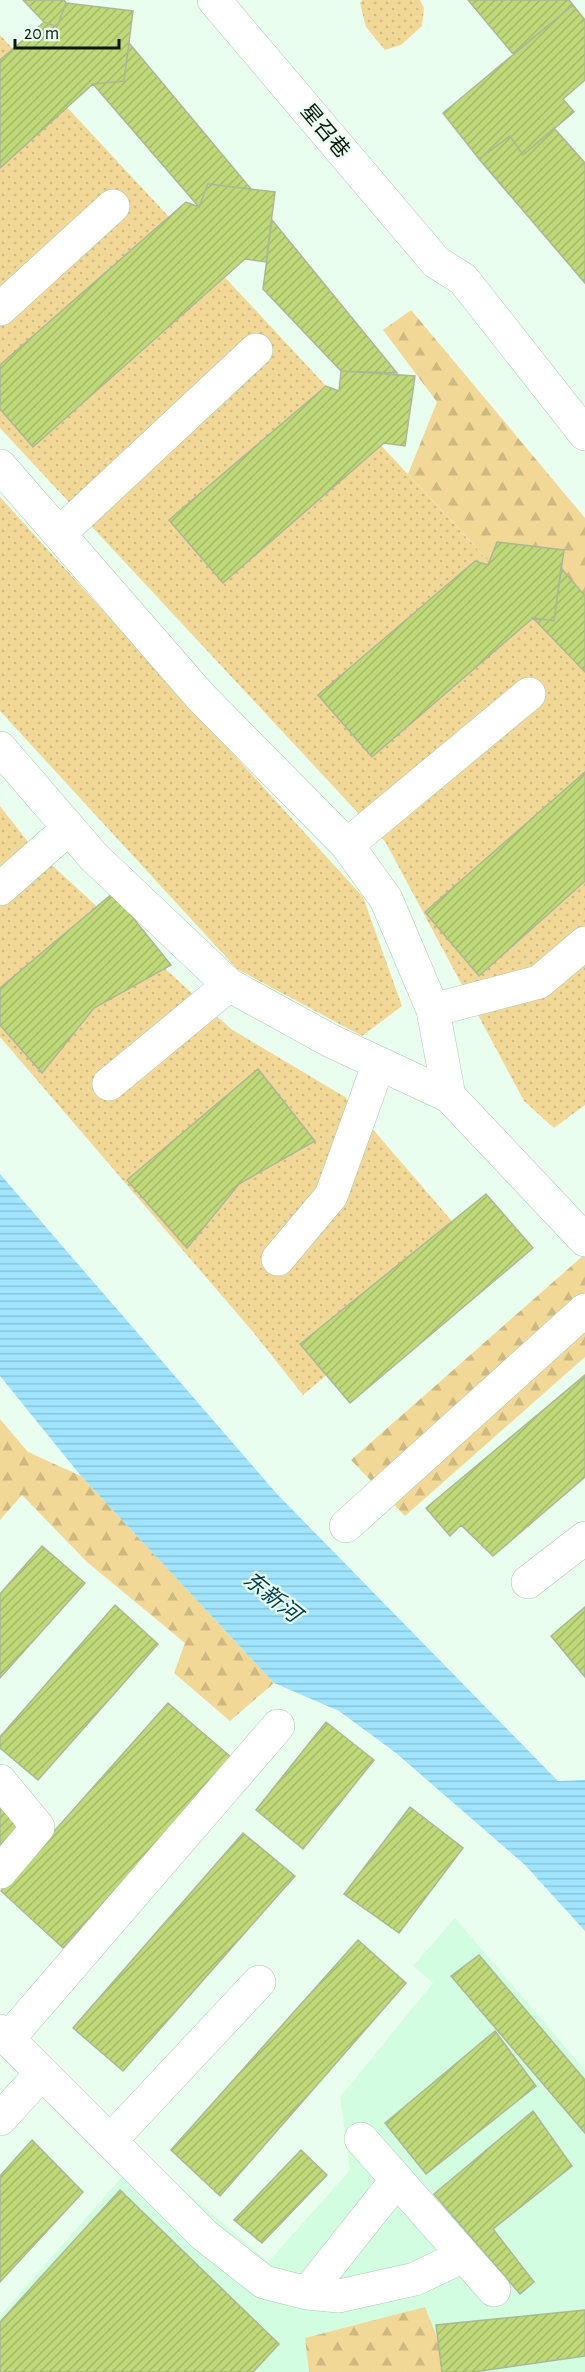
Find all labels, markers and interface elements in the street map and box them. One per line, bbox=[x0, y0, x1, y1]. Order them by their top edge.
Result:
scale bar bbox=[15, 12, 118, 50]
text: 20 m bbox=[24, 25, 59, 43]
street label: 星召巷 bbox=[297, 99, 354, 162]
water label: 东新河 bbox=[239, 1567, 308, 1629]

